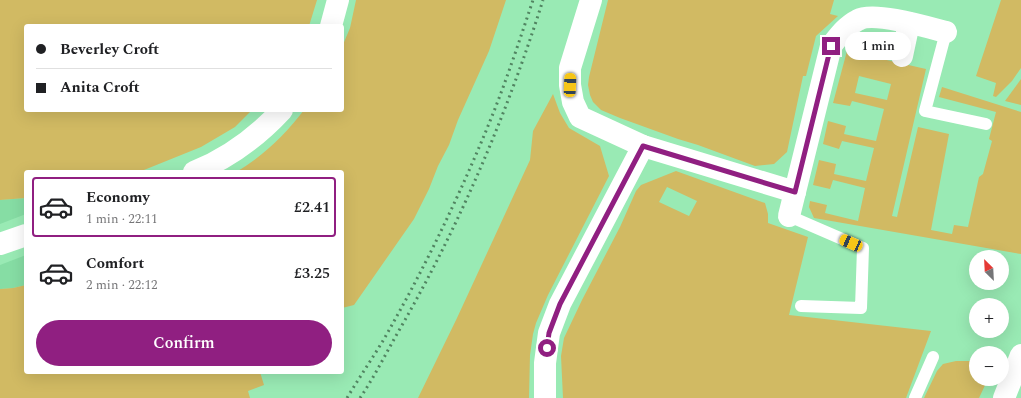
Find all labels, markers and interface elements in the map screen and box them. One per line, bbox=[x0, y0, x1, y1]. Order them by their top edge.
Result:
callout: 1 min bbox=[845, 32, 911, 60]
text: 1 min bbox=[861, 36, 895, 56]
route end bbox=[822, 37, 840, 55]
text: Beverley Croft bbox=[60, 38, 159, 61]
car bbox=[564, 73, 576, 97]
text: Anita Croft bbox=[60, 76, 140, 99]
text: Economy bbox=[86, 186, 150, 209]
icon: car bbox=[38, 189, 74, 225]
text: £2.41 bbox=[294, 196, 330, 219]
text: 1 min · 22:11 bbox=[86, 209, 158, 229]
car bbox=[838, 233, 864, 253]
north arrow bbox=[969, 250, 1009, 290]
map controls bbox=[969, 250, 1009, 386]
text: Comfort bbox=[86, 252, 144, 275]
icon: car bbox=[38, 255, 74, 291]
text: £3.25 bbox=[294, 262, 330, 285]
text: 2 min · 22:12 bbox=[86, 275, 158, 295]
button: + bbox=[969, 298, 1009, 338]
button: Confirm bbox=[36, 320, 332, 366]
route start bbox=[538, 339, 556, 357]
button: − bbox=[969, 346, 1009, 386]

